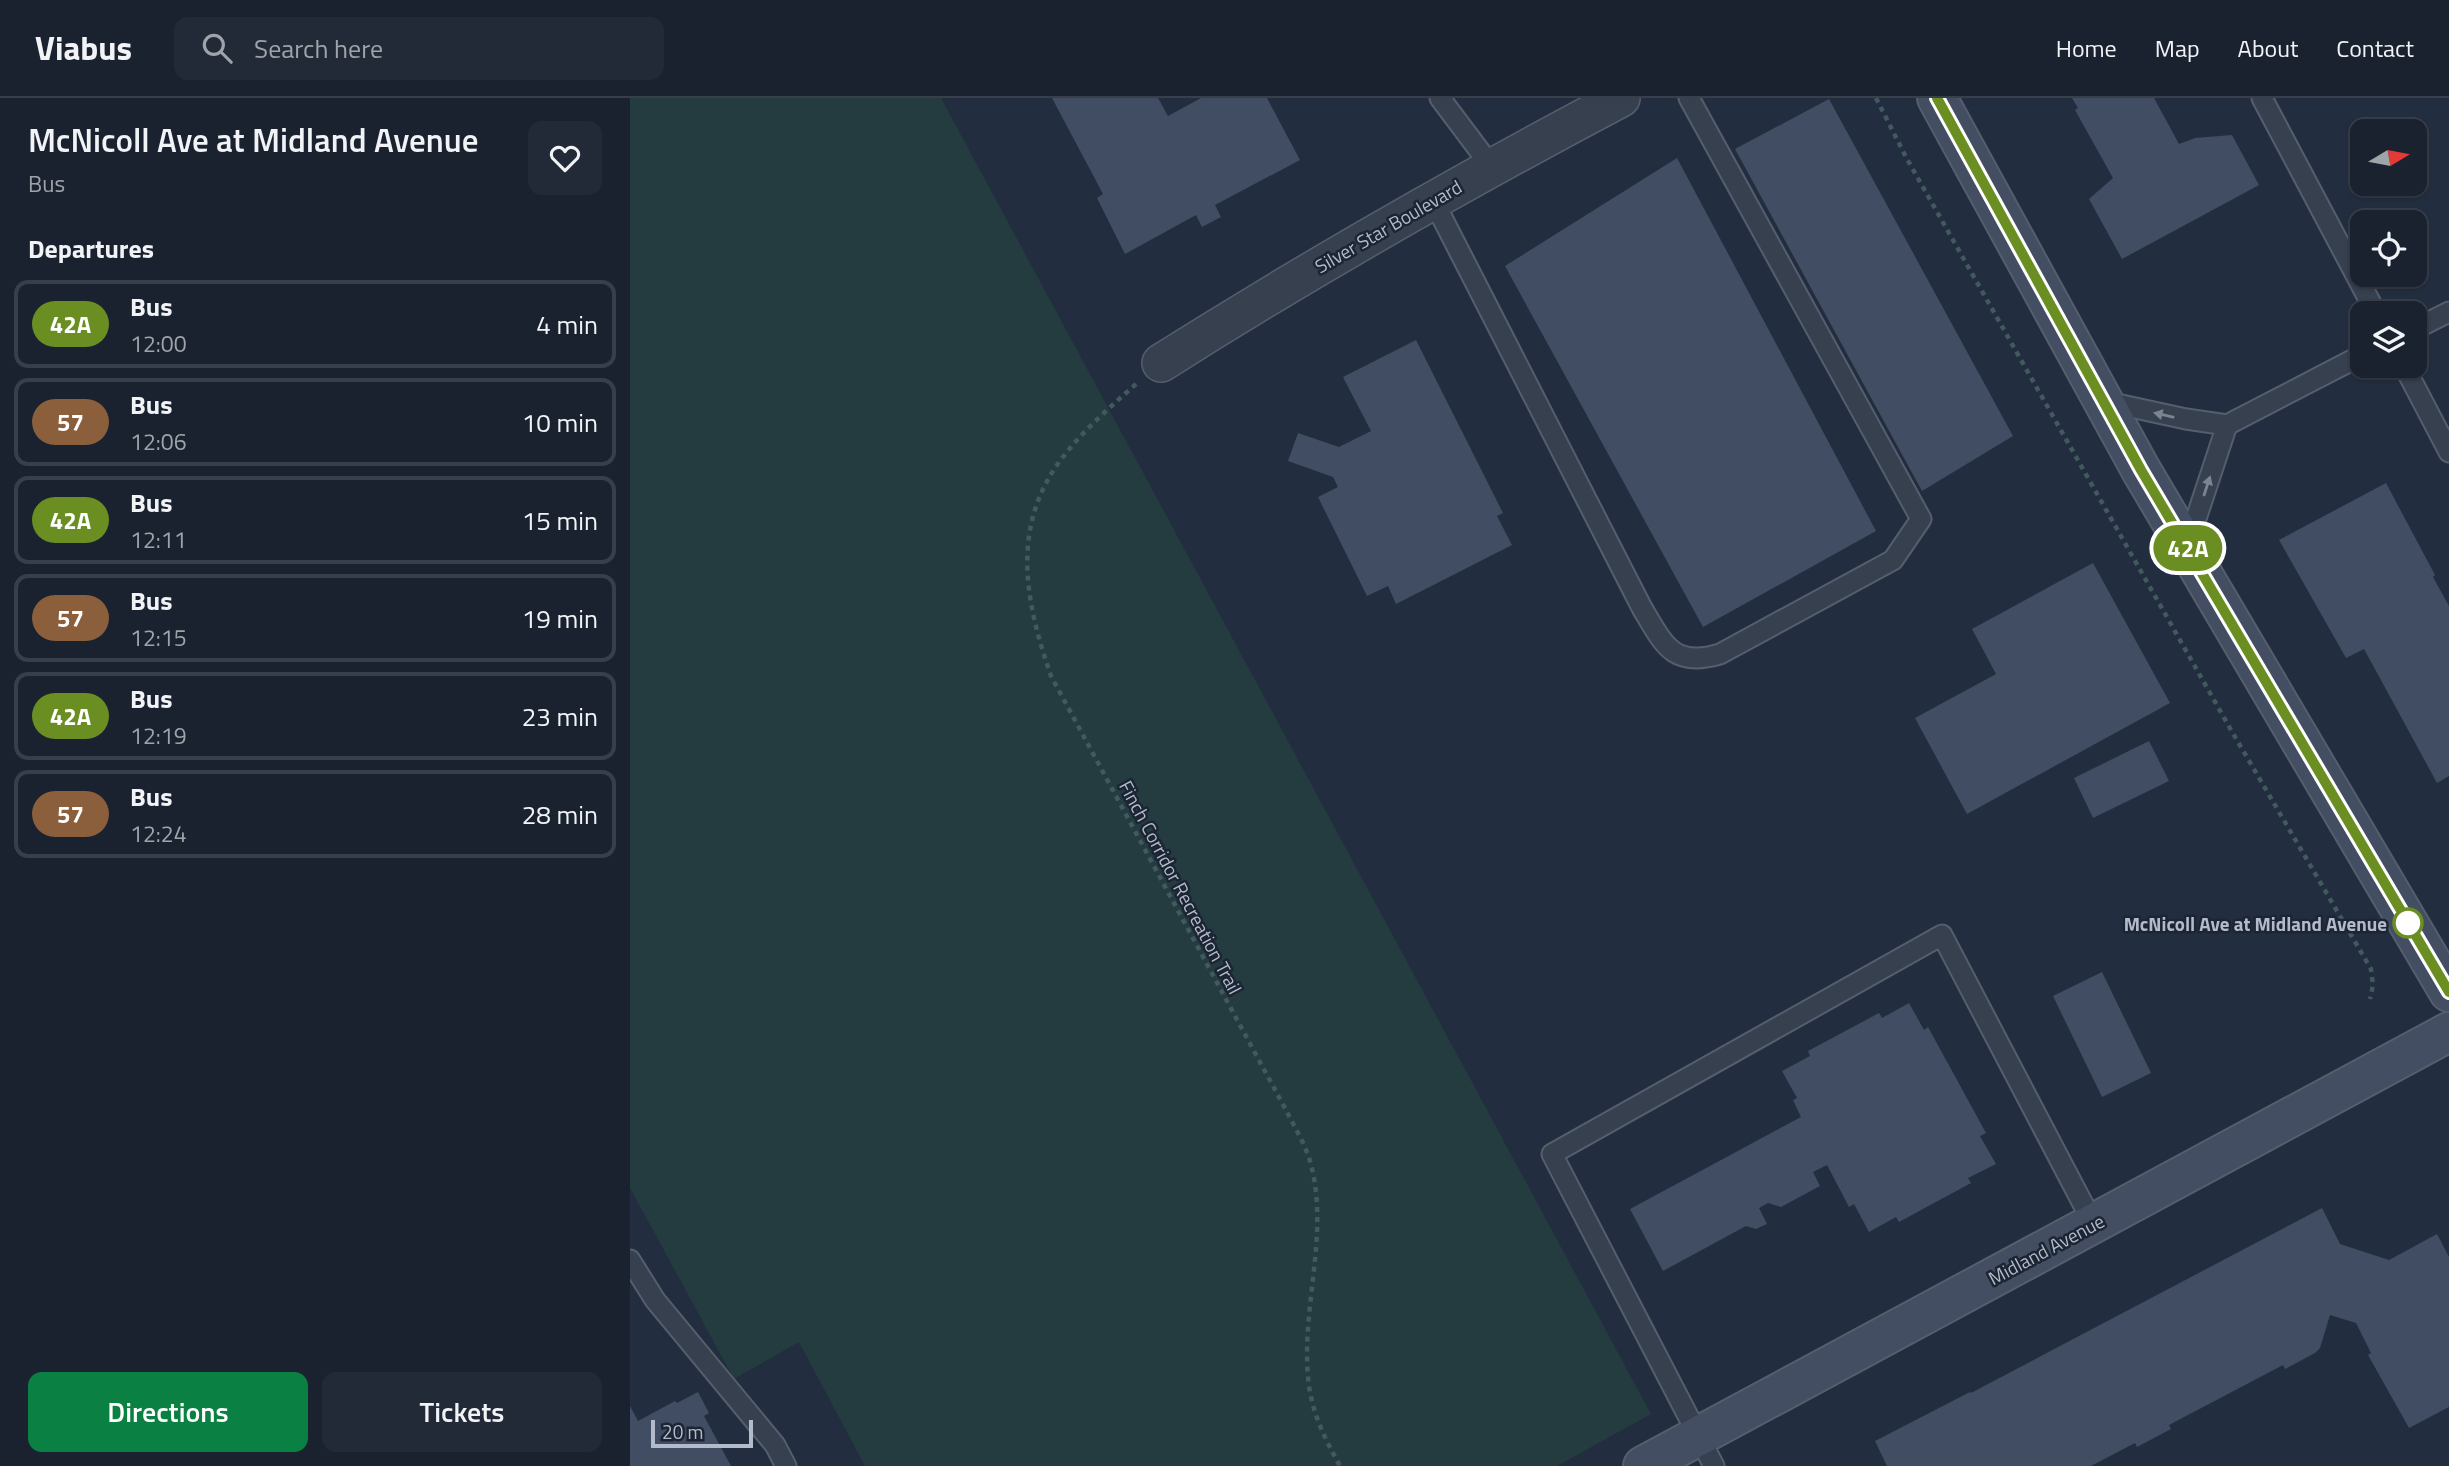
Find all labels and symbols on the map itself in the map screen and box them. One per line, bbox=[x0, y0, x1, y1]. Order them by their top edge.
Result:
north arrow bbox=[2350, 119, 2427, 196]
street label: Silver Star Boulevard bbox=[1309, 172, 1467, 280]
one-way arrow bbox=[2153, 409, 2175, 420]
one-way arrow bbox=[2202, 475, 2213, 496]
line badge: 42A bbox=[2148, 525, 2228, 571]
street label: Finch Corridor Recreation Trail bbox=[1112, 775, 1250, 999]
marker: McNicoll Ave at Midland Avenue bbox=[2393, 908, 2423, 938]
place label: McNicoll Ave at Midland Avenue bbox=[2124, 909, 2387, 938]
street label: Midland Avenue bbox=[1983, 1206, 2109, 1292]
scale bar bbox=[651, 1417, 752, 1449]

